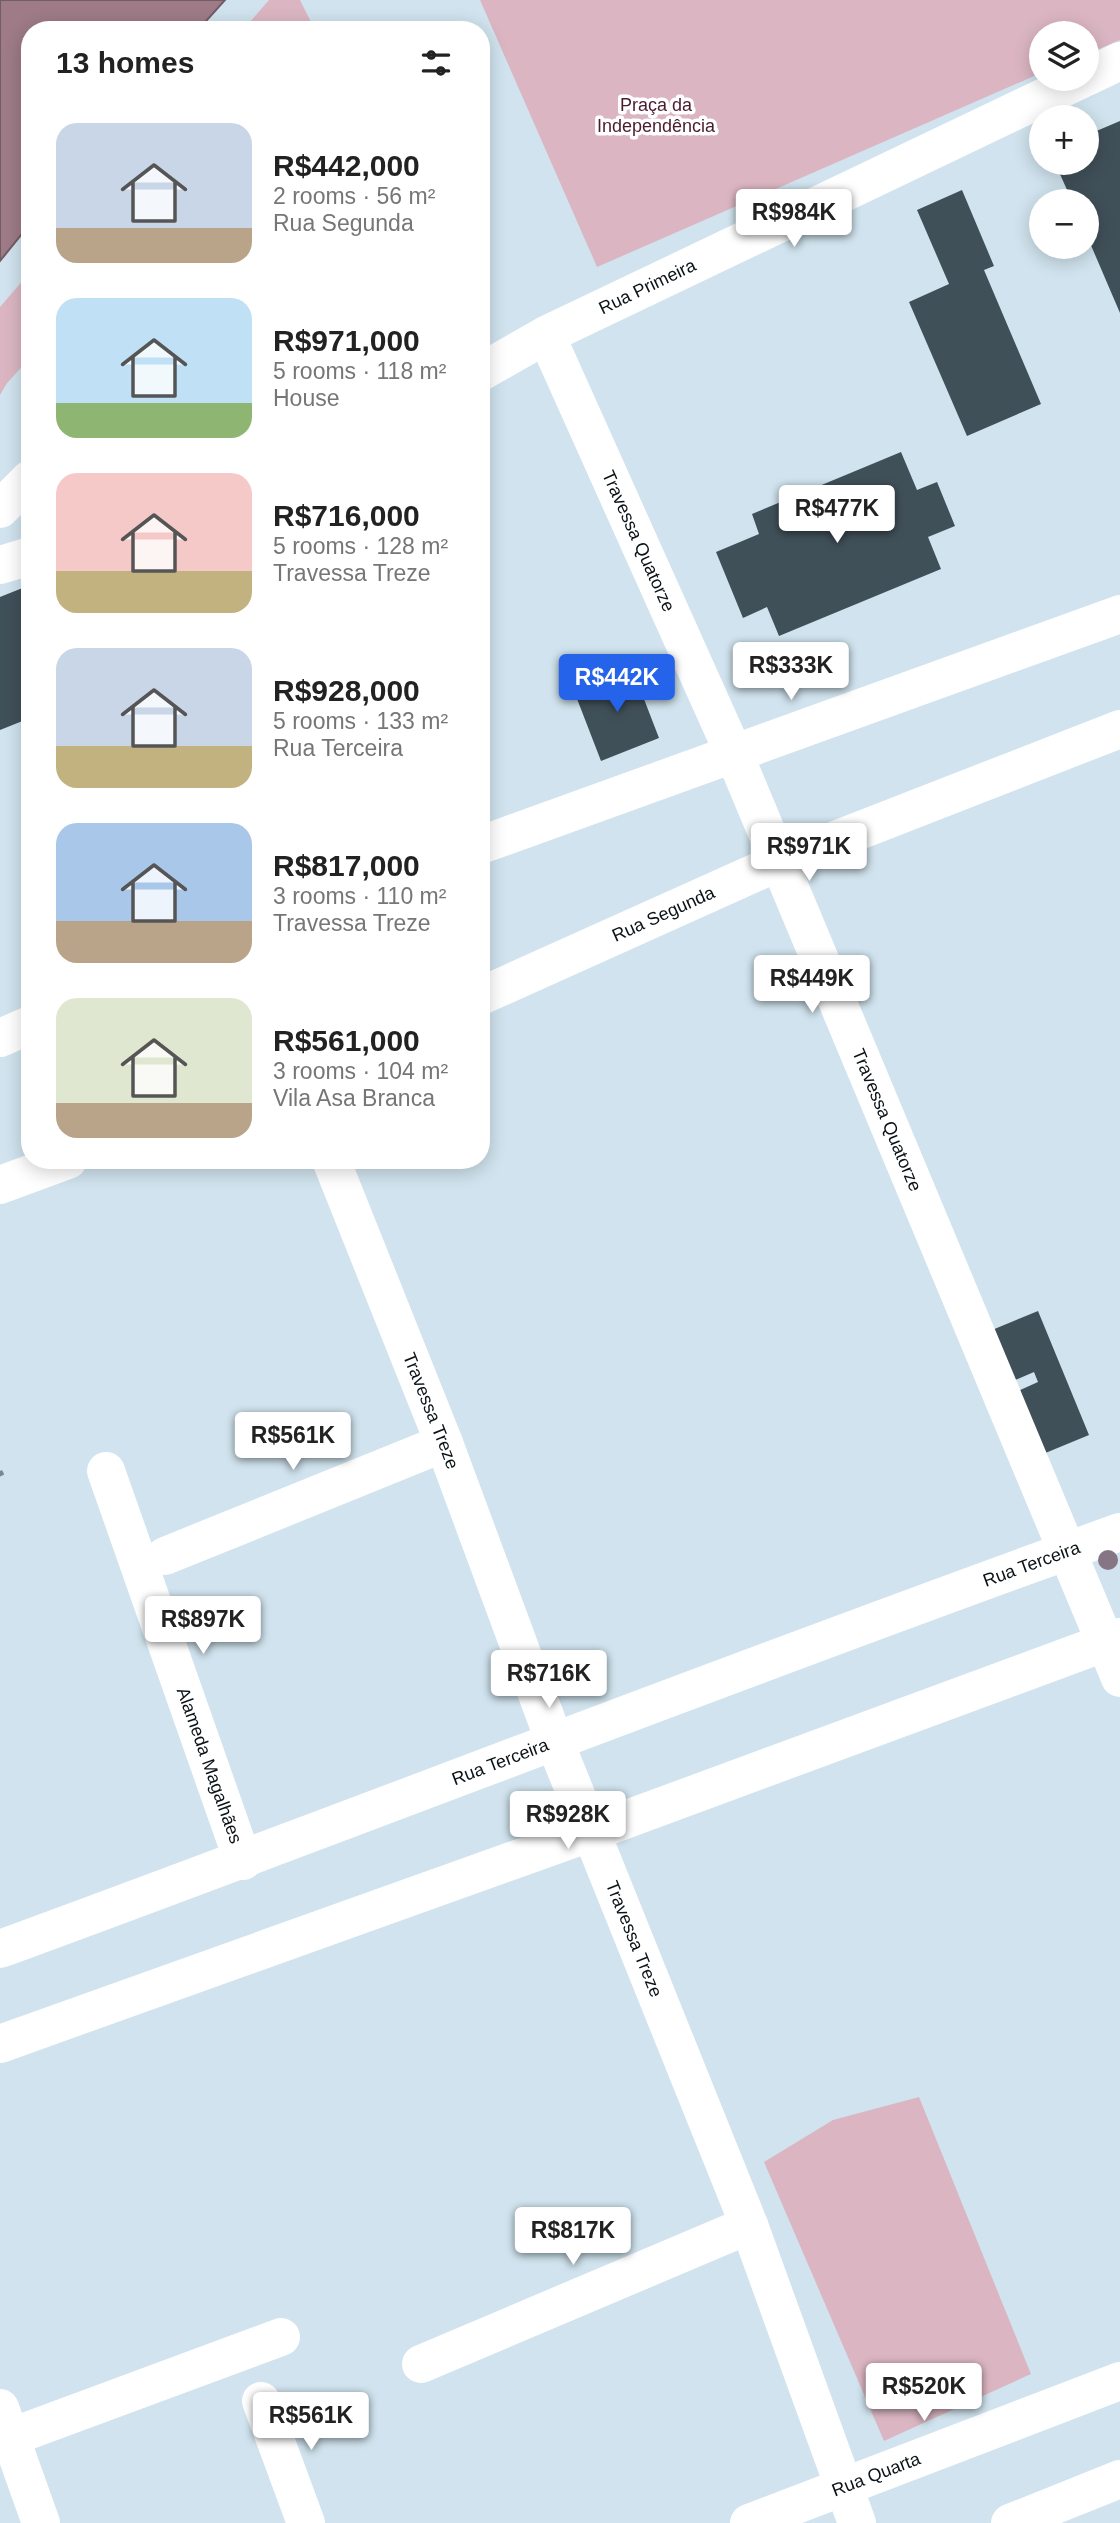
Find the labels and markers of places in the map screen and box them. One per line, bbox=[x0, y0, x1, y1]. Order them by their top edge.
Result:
pin: R$984K bbox=[737, 190, 851, 249]
pin: R$477K bbox=[780, 486, 894, 545]
pin: R$333K bbox=[734, 642, 848, 702]
pin: R$442K bbox=[560, 654, 674, 714]
pin: R$971K bbox=[752, 824, 866, 883]
pin: R$449K bbox=[755, 956, 869, 1015]
pin: R$561K bbox=[236, 1412, 350, 1472]
pin: R$897K bbox=[146, 1596, 260, 1656]
pin: R$716K bbox=[492, 1650, 606, 1710]
pin: R$928K bbox=[511, 1792, 625, 1851]
pin: R$817K bbox=[516, 2208, 630, 2267]
pin: R$520K bbox=[867, 2364, 981, 2423]
pin: R$561K bbox=[254, 2392, 368, 2452]

